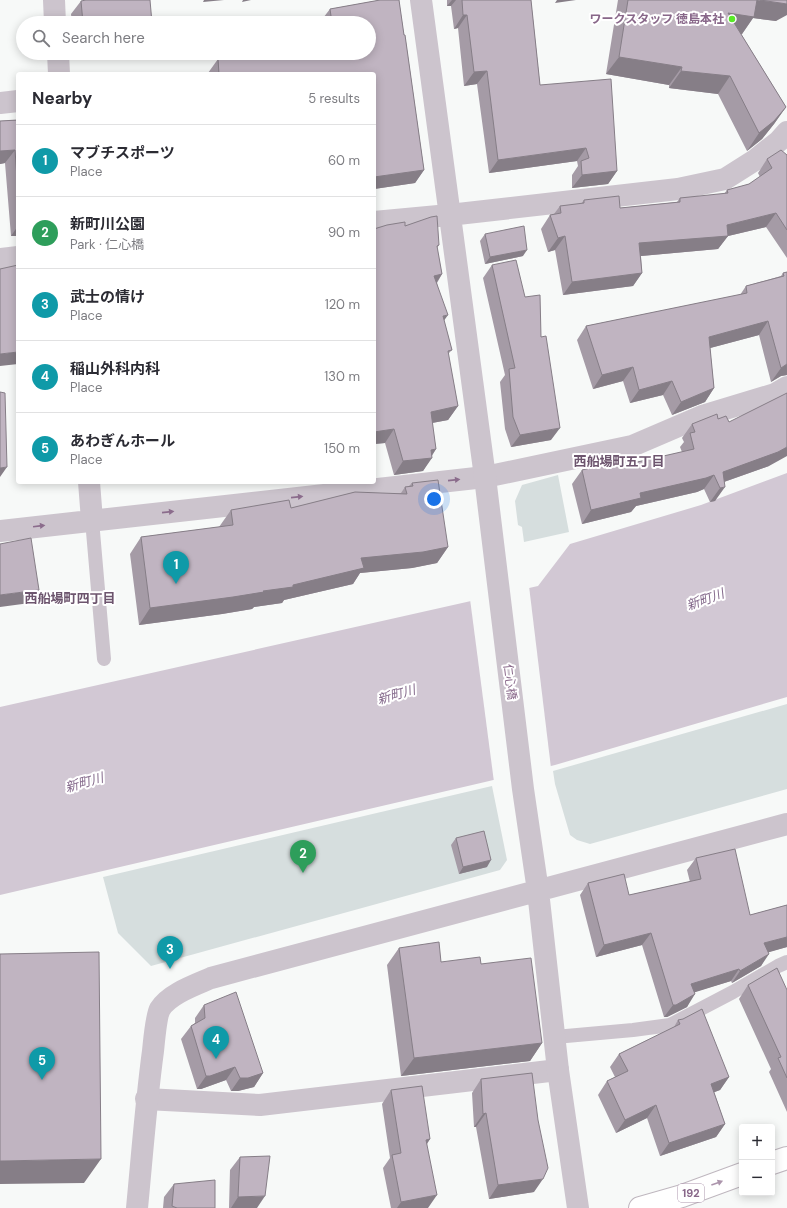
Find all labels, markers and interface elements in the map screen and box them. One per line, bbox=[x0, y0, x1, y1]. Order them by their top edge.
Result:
place label: ワークスタッフ 徳島本社 bbox=[590, 11, 724, 27]
marker: ワークスタッフ 徳島本社 bbox=[727, 14, 737, 24]
search box bbox=[16, 16, 376, 60]
icon: search bbox=[30, 27, 52, 49]
text: Search here bbox=[62, 28, 145, 48]
text: Nearby bbox=[32, 87, 92, 109]
text: 5 results bbox=[308, 90, 360, 107]
text: マブチスポーツ bbox=[70, 143, 175, 163]
text: 1 bbox=[43, 152, 47, 169]
text: 60 m bbox=[328, 152, 360, 169]
text: Place bbox=[70, 163, 102, 180]
text: 新町川公園 bbox=[70, 214, 145, 234]
text: 2 bbox=[41, 224, 49, 241]
text: 90 m bbox=[328, 224, 360, 241]
text: Park · 仁心橋 bbox=[70, 236, 144, 253]
text: 武士の情け bbox=[70, 287, 145, 307]
text: 3 bbox=[41, 296, 49, 313]
text: 120 m bbox=[325, 296, 360, 313]
text: Place bbox=[70, 307, 102, 324]
text: 稲山外科内科 bbox=[70, 359, 160, 379]
text: 4 bbox=[41, 368, 49, 385]
text: 130 m bbox=[324, 368, 360, 385]
text: Place bbox=[70, 379, 102, 396]
text: あわぎんホール bbox=[70, 431, 175, 451]
text: 5 bbox=[41, 440, 49, 457]
text: 150 m bbox=[324, 440, 360, 457]
text: Place bbox=[70, 451, 102, 468]
district label: 西船場町五丁目 bbox=[573, 453, 665, 470]
one-way arrow bbox=[448, 477, 460, 483]
your location bbox=[424, 489, 444, 509]
one-way arrow bbox=[291, 494, 303, 501]
one-way arrow bbox=[162, 508, 174, 515]
one-way arrow bbox=[33, 523, 45, 529]
pin: 1 bbox=[163, 551, 189, 584]
water label: 新町川 bbox=[684, 584, 728, 614]
district label: 西船場町四丁目 bbox=[24, 590, 116, 607]
street label: 仁心橋 bbox=[500, 663, 520, 701]
water label: 新町川 bbox=[375, 680, 419, 708]
water label: 新町川 bbox=[63, 768, 107, 796]
pin: 2 bbox=[290, 840, 316, 873]
pin: 3 bbox=[157, 936, 183, 969]
pin: 4 bbox=[203, 1026, 229, 1059]
pin: 5 bbox=[29, 1047, 55, 1080]
map controls bbox=[739, 1124, 775, 1196]
button: + bbox=[739, 1124, 775, 1160]
button: − bbox=[739, 1160, 775, 1196]
one-way arrow bbox=[711, 1180, 723, 1186]
road number: 192 bbox=[678, 1184, 704, 1202]

